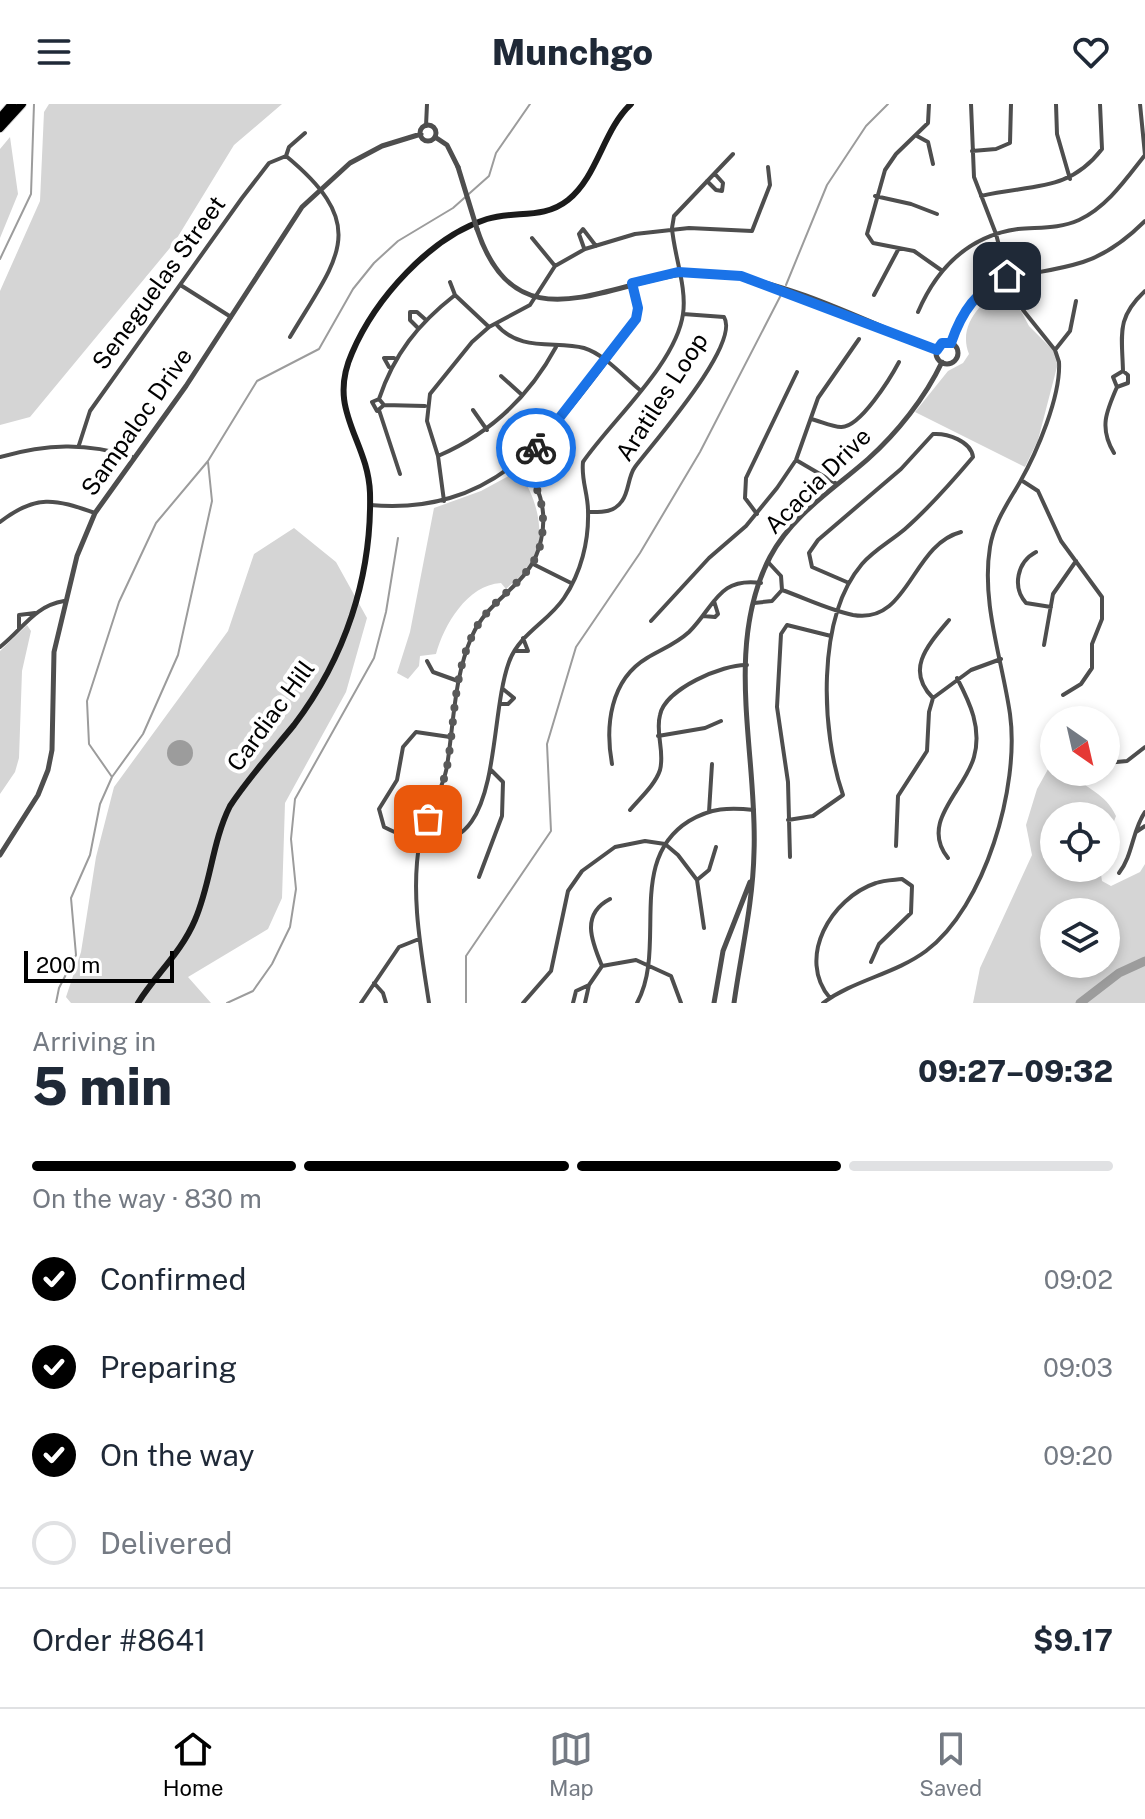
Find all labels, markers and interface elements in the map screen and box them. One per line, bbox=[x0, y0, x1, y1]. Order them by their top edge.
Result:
icon: menu bbox=[32, 30, 76, 74]
icon: heart bbox=[1069, 30, 1113, 74]
text: Munchgo bbox=[492, 31, 653, 73]
street label: Seneguelas Street bbox=[86, 190, 230, 375]
pin bbox=[973, 242, 1041, 310]
icon: home bbox=[985, 254, 1029, 298]
street label: Aratiles Loop bbox=[609, 327, 713, 466]
street label: Sampaloc Drive bbox=[75, 342, 198, 501]
courier bbox=[496, 408, 576, 488]
street label: Acacia Drive bbox=[759, 422, 876, 539]
icon: bike bbox=[514, 426, 558, 470]
street label: Cardiac Hill bbox=[221, 655, 320, 776]
north arrow bbox=[1040, 706, 1120, 786]
map controls bbox=[1040, 706, 1120, 978]
pin bbox=[394, 785, 462, 853]
icon: bag bbox=[406, 797, 450, 841]
button: locate bbox=[1040, 802, 1120, 882]
button: layers bbox=[1040, 898, 1120, 978]
scale bar bbox=[24, 947, 174, 983]
text: 200 m bbox=[36, 952, 100, 978]
text: Arriving in bbox=[32, 1026, 156, 1057]
text: 09:27–09:32 bbox=[918, 1053, 1113, 1089]
text: 5 min bbox=[32, 1056, 172, 1117]
text: On the way · 830 m bbox=[32, 1183, 262, 1214]
icon: check bbox=[32, 1257, 76, 1301]
text: Confirmed bbox=[100, 1261, 246, 1297]
text: 09:02 bbox=[1044, 1264, 1113, 1295]
icon: check bbox=[32, 1345, 76, 1389]
text: Preparing bbox=[100, 1349, 237, 1385]
text: 09:03 bbox=[1043, 1352, 1113, 1383]
icon: check bbox=[32, 1433, 76, 1477]
text: On the way bbox=[100, 1437, 254, 1473]
text: 09:20 bbox=[1043, 1440, 1113, 1471]
text: Delivered bbox=[100, 1525, 232, 1561]
text: Order #8641 bbox=[32, 1622, 206, 1658]
text: $9.17 bbox=[1033, 1622, 1113, 1658]
tab: Home bbox=[163, 1727, 223, 1801]
tab: Map bbox=[549, 1727, 594, 1801]
tab: Saved bbox=[919, 1727, 982, 1801]

